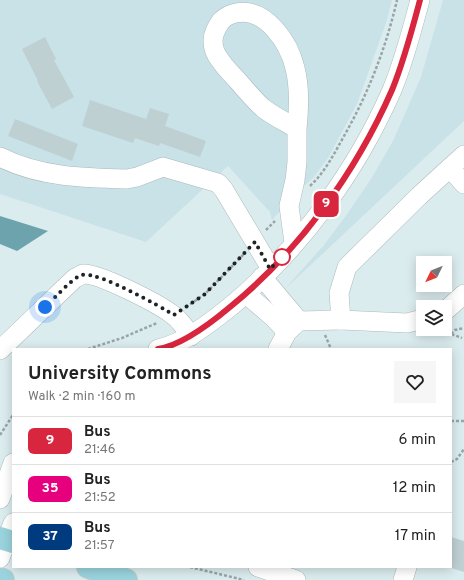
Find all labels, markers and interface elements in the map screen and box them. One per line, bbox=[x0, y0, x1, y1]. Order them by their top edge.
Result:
line badge: 9 bbox=[313, 191, 339, 217]
text: 9 bbox=[322, 195, 330, 212]
unlabelled marker bbox=[273, 248, 291, 266]
north arrow bbox=[416, 256, 452, 292]
map controls bbox=[416, 256, 452, 336]
your location bbox=[35, 297, 55, 317]
button: layers bbox=[416, 300, 452, 336]
button: heart bbox=[394, 361, 436, 403]
text: University Commons bbox=[28, 362, 212, 386]
text: Walk · 2 min · 160 m bbox=[28, 389, 136, 405]
text: Bus bbox=[84, 423, 111, 442]
text: 6 min bbox=[399, 431, 436, 450]
text: 9 bbox=[46, 432, 54, 449]
text: 21:46 bbox=[84, 442, 116, 458]
text: Bus bbox=[84, 471, 111, 490]
text: 12 min bbox=[393, 479, 436, 498]
text: 35 bbox=[42, 480, 58, 497]
text: 21:52 bbox=[84, 490, 116, 506]
text: Bus bbox=[84, 519, 111, 538]
text: 17 min bbox=[395, 527, 436, 546]
text: 37 bbox=[42, 528, 58, 545]
text: 21:57 bbox=[84, 538, 114, 554]

